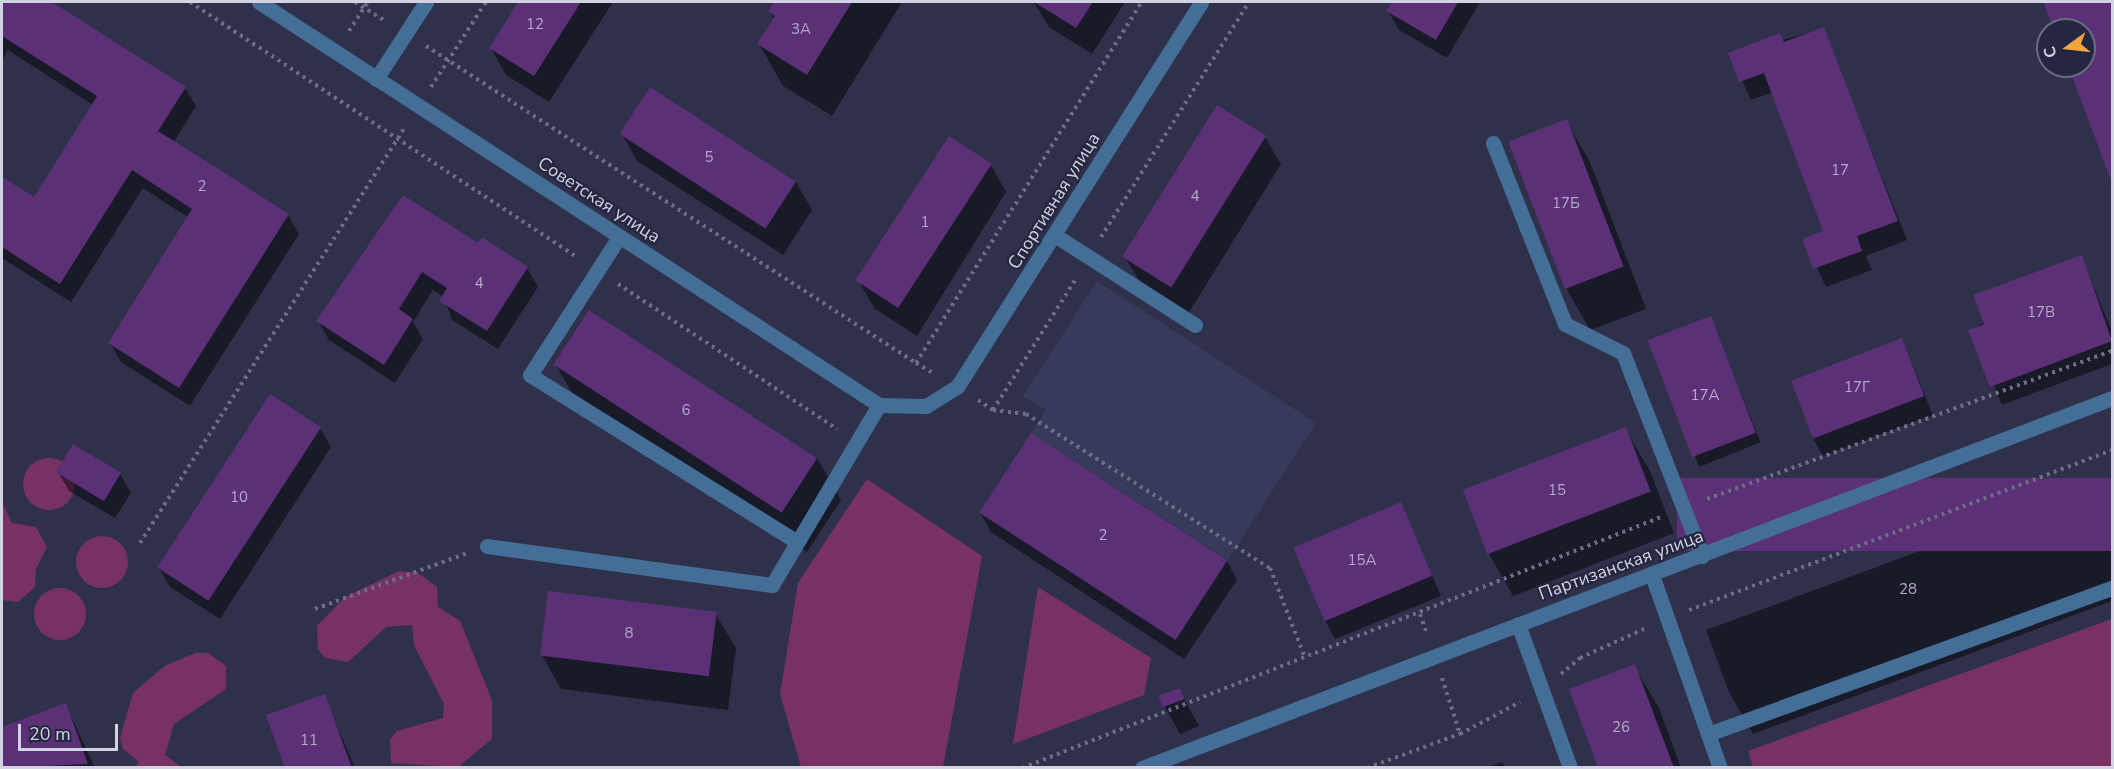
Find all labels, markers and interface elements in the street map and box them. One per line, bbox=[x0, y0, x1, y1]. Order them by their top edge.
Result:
house number: 12 bbox=[526, 16, 544, 34]
north arrow bbox=[2036, 18, 2096, 78]
house number: 3А bbox=[791, 21, 811, 39]
text: С bbox=[2039, 44, 2063, 60]
street label: Спортивная улица bbox=[1003, 129, 1105, 273]
house number: 5 bbox=[705, 149, 713, 167]
street label: Советская улица bbox=[534, 152, 664, 248]
house number: 17 bbox=[1831, 162, 1849, 180]
house number: 2 bbox=[198, 178, 206, 196]
house number: 4 bbox=[1191, 188, 1199, 206]
house number: 17Б bbox=[1552, 195, 1580, 213]
house number: 1 bbox=[921, 214, 929, 232]
house number: 4 bbox=[475, 275, 483, 293]
house number: 17В bbox=[2027, 304, 2055, 322]
house number: 17Г bbox=[1844, 379, 1870, 397]
house number: 17А bbox=[1691, 387, 1719, 405]
house number: 6 bbox=[682, 402, 690, 420]
house number: 15 bbox=[1548, 482, 1566, 500]
house number: 10 bbox=[230, 489, 248, 507]
street label: Партизанская улица bbox=[1536, 525, 1706, 605]
house number: 2 bbox=[1099, 527, 1107, 545]
house number: 15А bbox=[1348, 552, 1376, 570]
house number: 28 bbox=[1899, 581, 1917, 599]
house number: 8 bbox=[625, 625, 633, 643]
scale bar bbox=[21, 712, 122, 750]
house number: 26 bbox=[1612, 719, 1630, 737]
text: 20 m bbox=[29, 722, 71, 746]
house number: 11 bbox=[300, 732, 318, 750]

